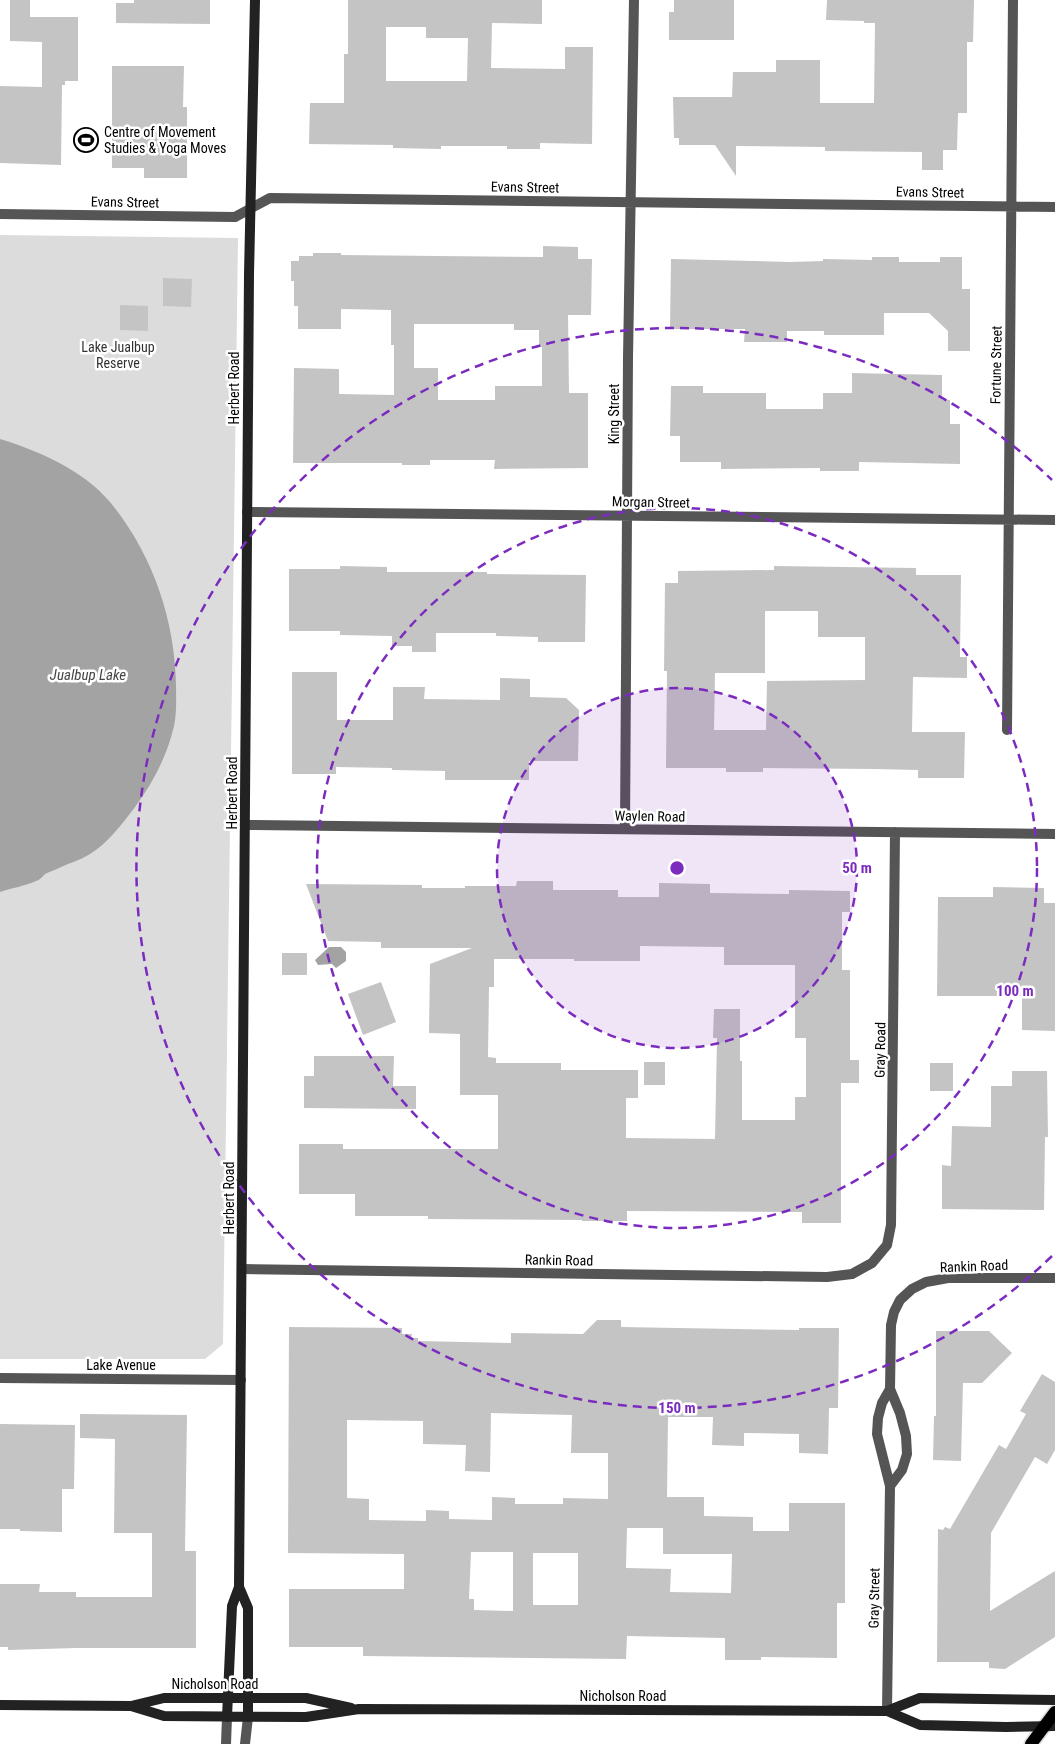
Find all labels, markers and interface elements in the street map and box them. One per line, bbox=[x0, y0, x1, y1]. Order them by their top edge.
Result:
place label: Centre of Movement Studies & Yoga Moves bbox=[104, 124, 226, 156]
sports icon: Centre of Movement Studies & Yoga Moves bbox=[73, 127, 99, 153]
street label: Evans Street bbox=[491, 178, 559, 196]
street label: Evans Street bbox=[896, 183, 964, 201]
street label: Evans Street bbox=[91, 193, 159, 211]
street label: Fortune Street bbox=[987, 326, 1005, 404]
park label: Lake Jualbup Reserve bbox=[81, 339, 155, 371]
street label: Herbert Road bbox=[226, 351, 242, 425]
street label: King Street bbox=[606, 384, 622, 444]
street label: Morgan Street bbox=[612, 493, 690, 511]
water label: Jualbup Lake bbox=[50, 666, 126, 684]
street label: Herbert Road bbox=[224, 756, 240, 830]
street label: Waylen Road bbox=[614, 807, 686, 825]
centre of rings bbox=[668, 859, 686, 877]
text: 50 m bbox=[842, 859, 872, 877]
text: 100 m bbox=[996, 982, 1034, 1000]
street label: Gray Road bbox=[872, 1022, 888, 1078]
street label: Herbert Road bbox=[221, 1161, 237, 1235]
street label: Rankin Road bbox=[525, 1251, 593, 1269]
street label: Rankin Road bbox=[939, 1257, 1009, 1275]
street label: Lake Avenue bbox=[86, 1357, 156, 1373]
text: 150 m bbox=[658, 1399, 696, 1417]
street label: Gray Street bbox=[865, 1568, 883, 1628]
street label: Nicholson Road bbox=[172, 1676, 258, 1692]
street label: Nicholson Road bbox=[580, 1688, 666, 1704]

